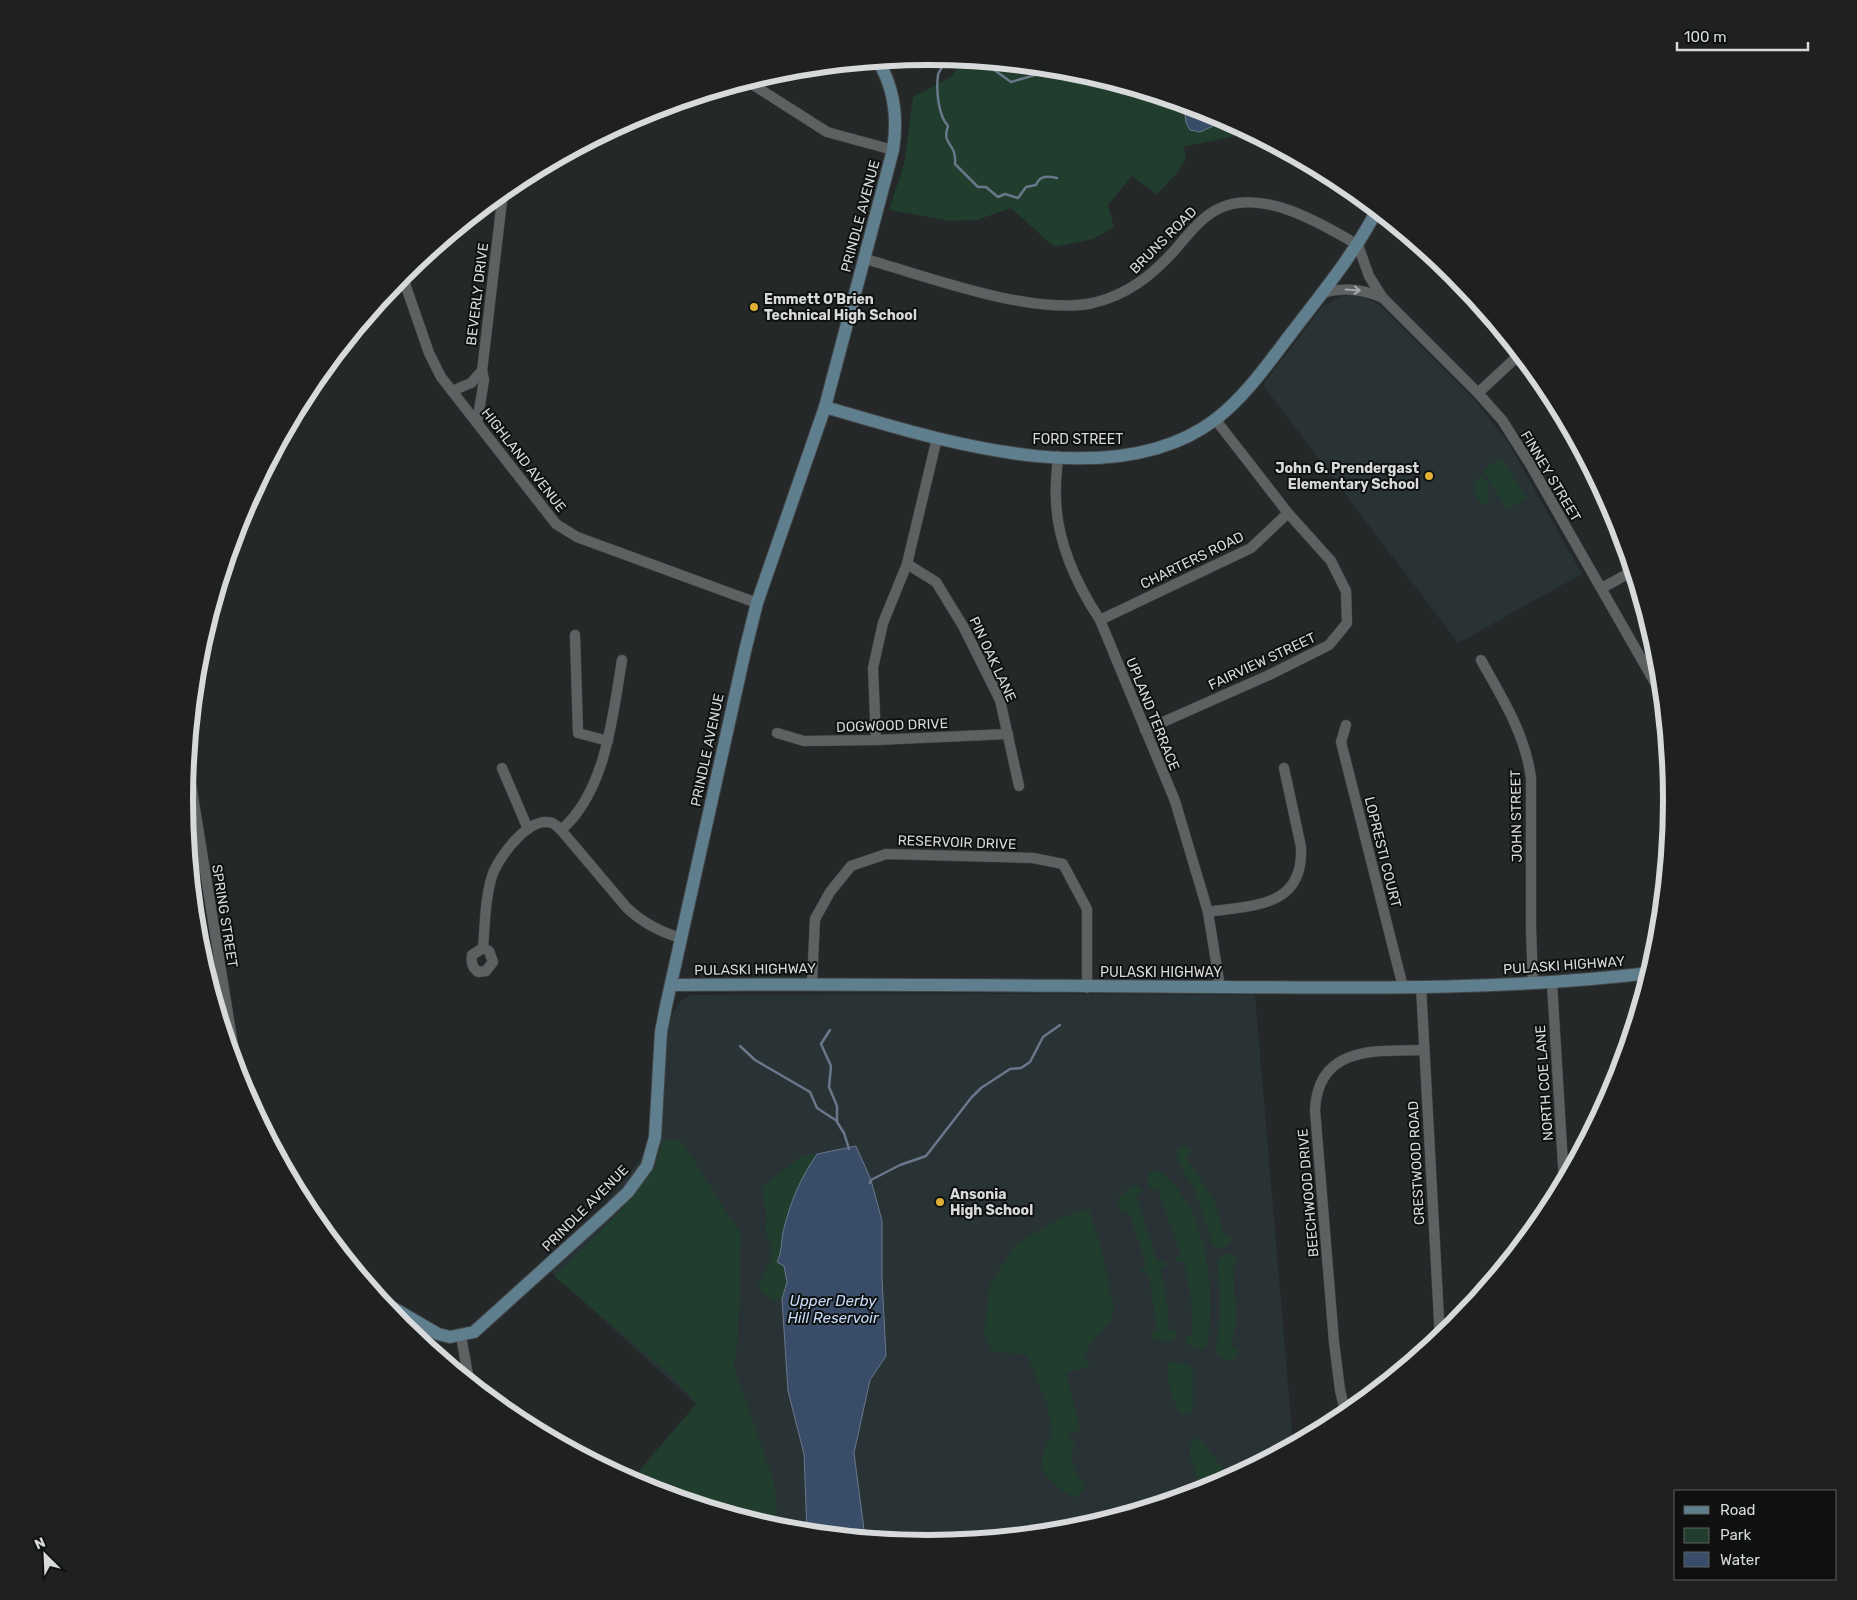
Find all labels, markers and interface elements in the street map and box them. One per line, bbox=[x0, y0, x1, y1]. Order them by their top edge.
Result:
scale bar bbox=[1677, 20, 1808, 52]
text: 100 m bbox=[1684, 28, 1726, 46]
street label: PRINDLE AVENUE bbox=[837, 158, 884, 274]
street label: BRUNS ROAD bbox=[1126, 203, 1200, 277]
street label: BEVERLY DRIVE bbox=[463, 242, 492, 346]
one-way arrow bbox=[1345, 285, 1361, 294]
place label: Emmett O'Brien Technical High School bbox=[764, 291, 917, 324]
marker: Emmett O'Brien Technical High School bbox=[748, 301, 760, 313]
street label: HIGHLAND AVENUE bbox=[478, 405, 570, 516]
street label: FINNEY STREET bbox=[1517, 428, 1584, 525]
street label: FORD STREET bbox=[1033, 431, 1123, 448]
place label: John G. Prendergast Elementary School bbox=[1275, 460, 1419, 493]
marker: John G. Prendergast Elementary School bbox=[1423, 470, 1435, 482]
street label: CHARTERS ROAD bbox=[1138, 528, 1247, 593]
street label: PIN OAK LANE bbox=[965, 614, 1020, 704]
street label: FAIRVIEW STREET bbox=[1206, 629, 1319, 694]
street label: UPLAND TERRACE bbox=[1122, 655, 1183, 773]
street label: PRINDLE AVENUE bbox=[687, 692, 728, 808]
street label: DOGWOOD DRIVE bbox=[836, 715, 948, 736]
street label: JOHN STREET bbox=[1507, 770, 1526, 862]
street label: LOPRESTI COURT bbox=[1361, 795, 1405, 909]
street label: RESERVOIR DRIVE bbox=[897, 832, 1017, 853]
street label: SPRING STREET bbox=[208, 863, 241, 969]
street label: PULASKI HIGHWAY bbox=[1503, 953, 1625, 978]
street label: PULASKI HIGHWAY bbox=[694, 960, 816, 979]
street label: PULASKI HIGHWAY bbox=[1100, 964, 1222, 981]
street label: NORTH COE LANE bbox=[1532, 1025, 1557, 1141]
street label: CRESTWOOD ROAD bbox=[1405, 1100, 1428, 1225]
street label: BEECHWOOD DRIVE bbox=[1294, 1128, 1323, 1258]
street label: PRINDLE AVENUE bbox=[539, 1162, 632, 1255]
place label: Ansonia High School bbox=[950, 1186, 1033, 1219]
marker: Ansonia High School bbox=[934, 1196, 946, 1208]
water label: Upper Derby Hill Reservoir bbox=[787, 1292, 880, 1327]
legend bbox=[1674, 1490, 1837, 1580]
text: Road bbox=[1720, 1501, 1756, 1519]
text: Park bbox=[1720, 1526, 1751, 1544]
north arrow bbox=[20, 1530, 70, 1580]
text: N bbox=[32, 1534, 48, 1553]
text: Water bbox=[1720, 1551, 1760, 1569]

